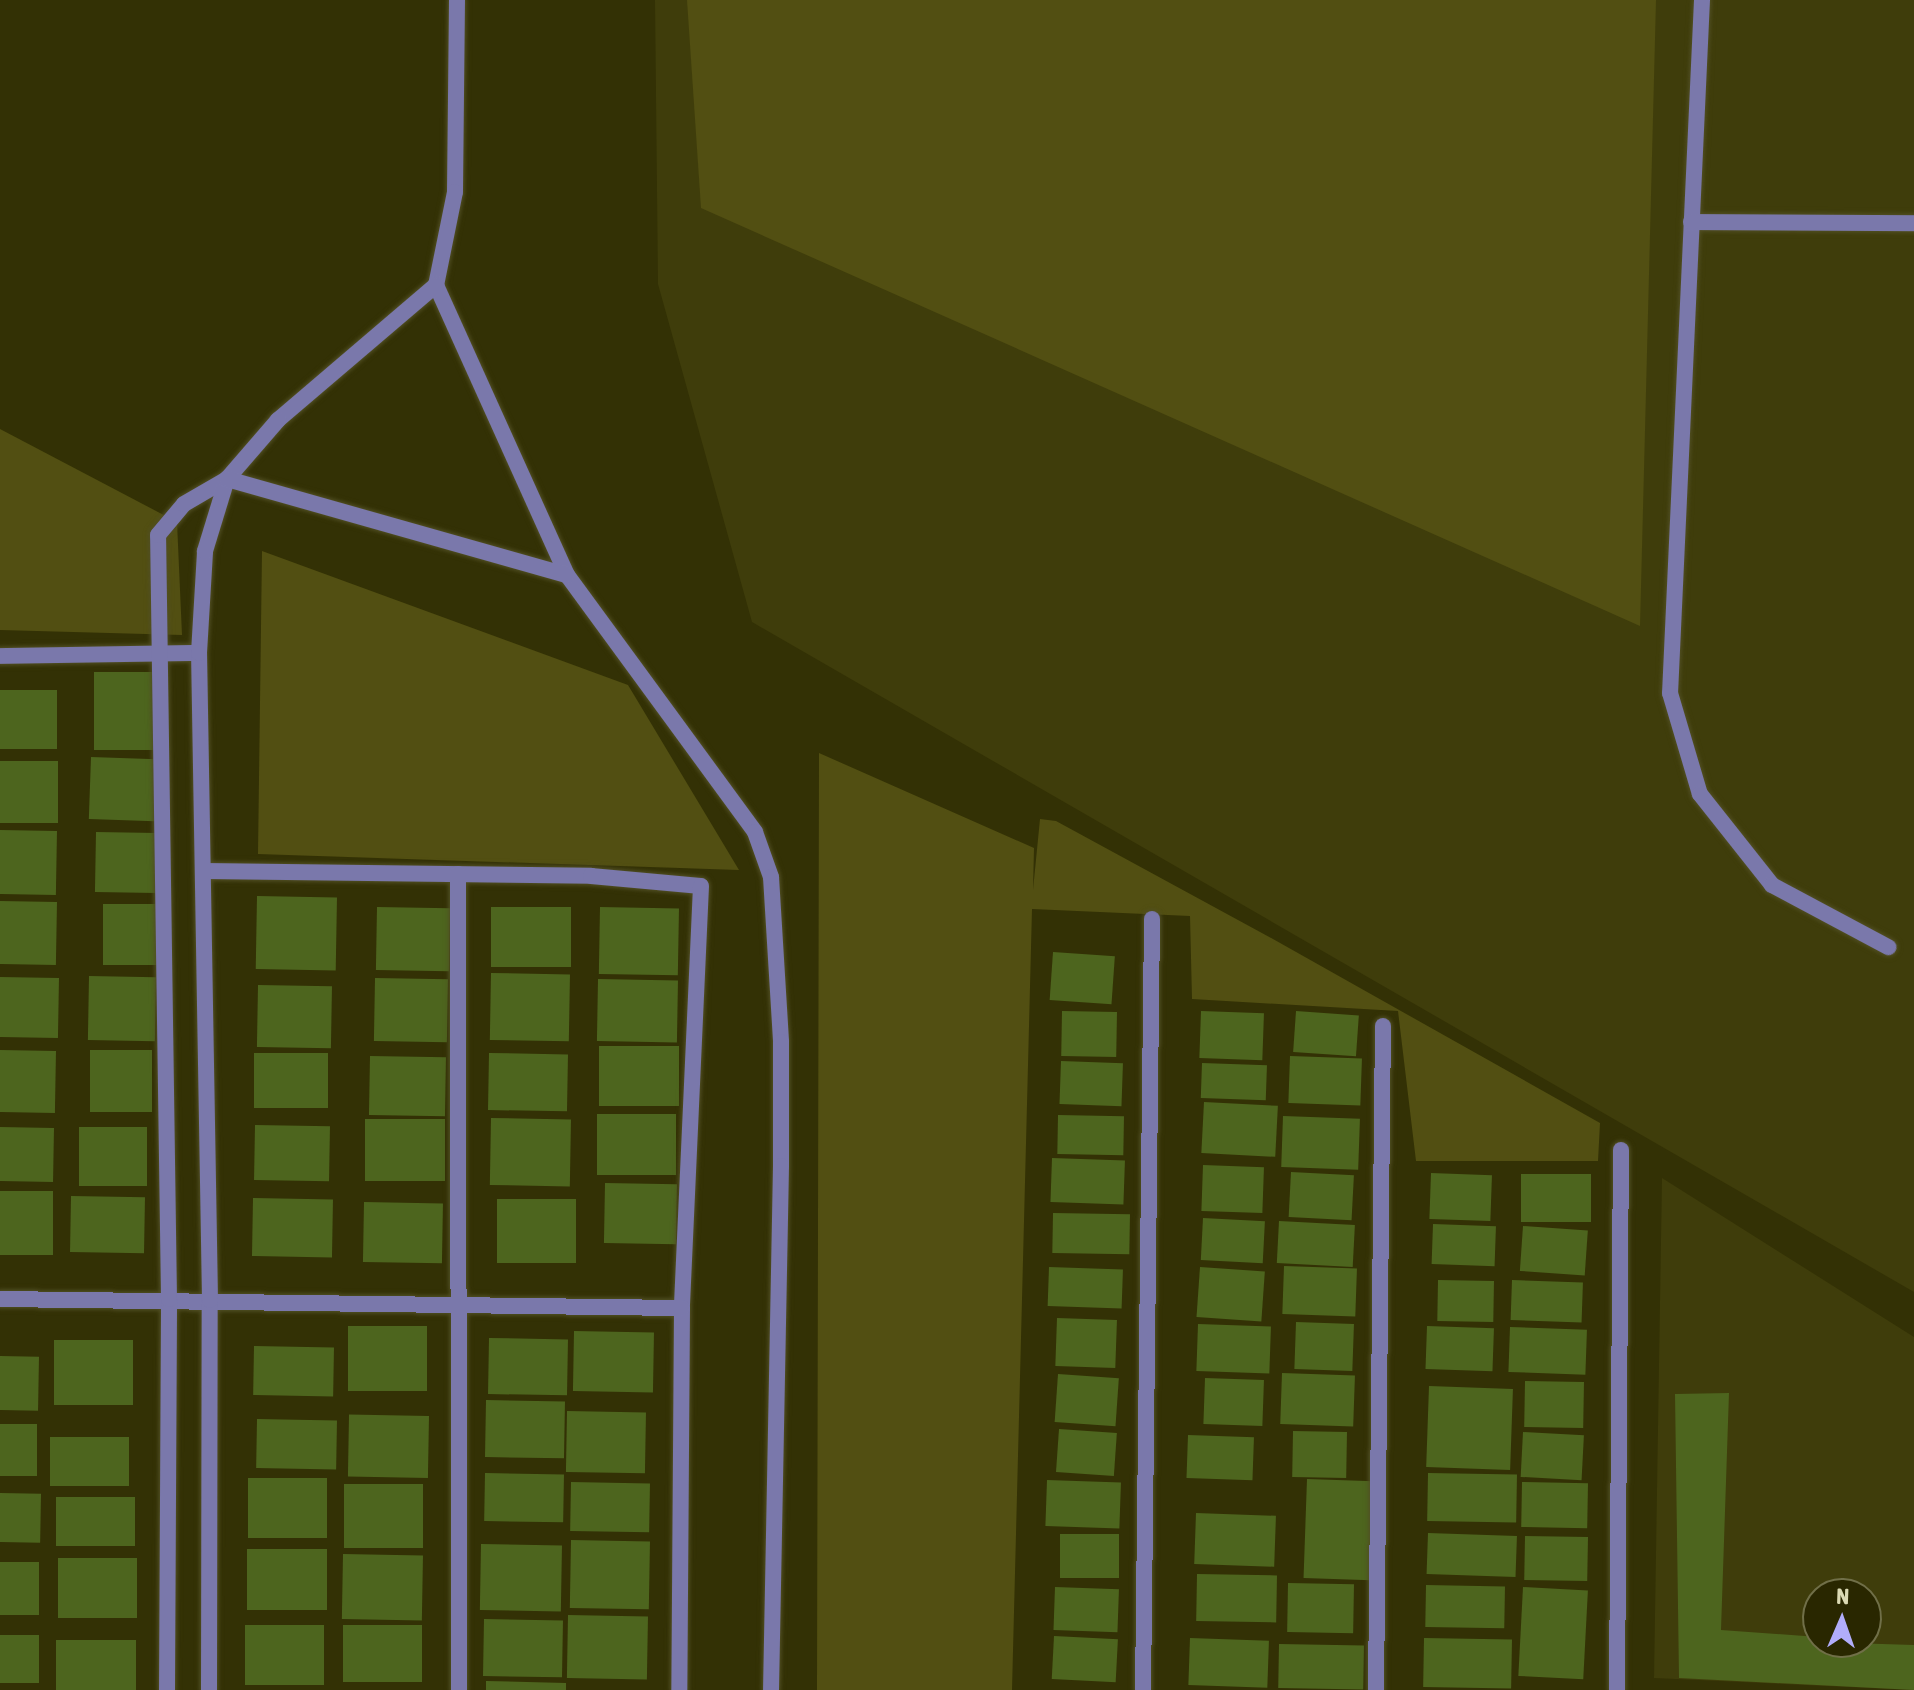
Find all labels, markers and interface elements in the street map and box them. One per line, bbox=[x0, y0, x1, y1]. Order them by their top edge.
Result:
north arrow bbox=[1802, 1578, 1882, 1658]
text: N bbox=[1836, 1583, 1850, 1609]

